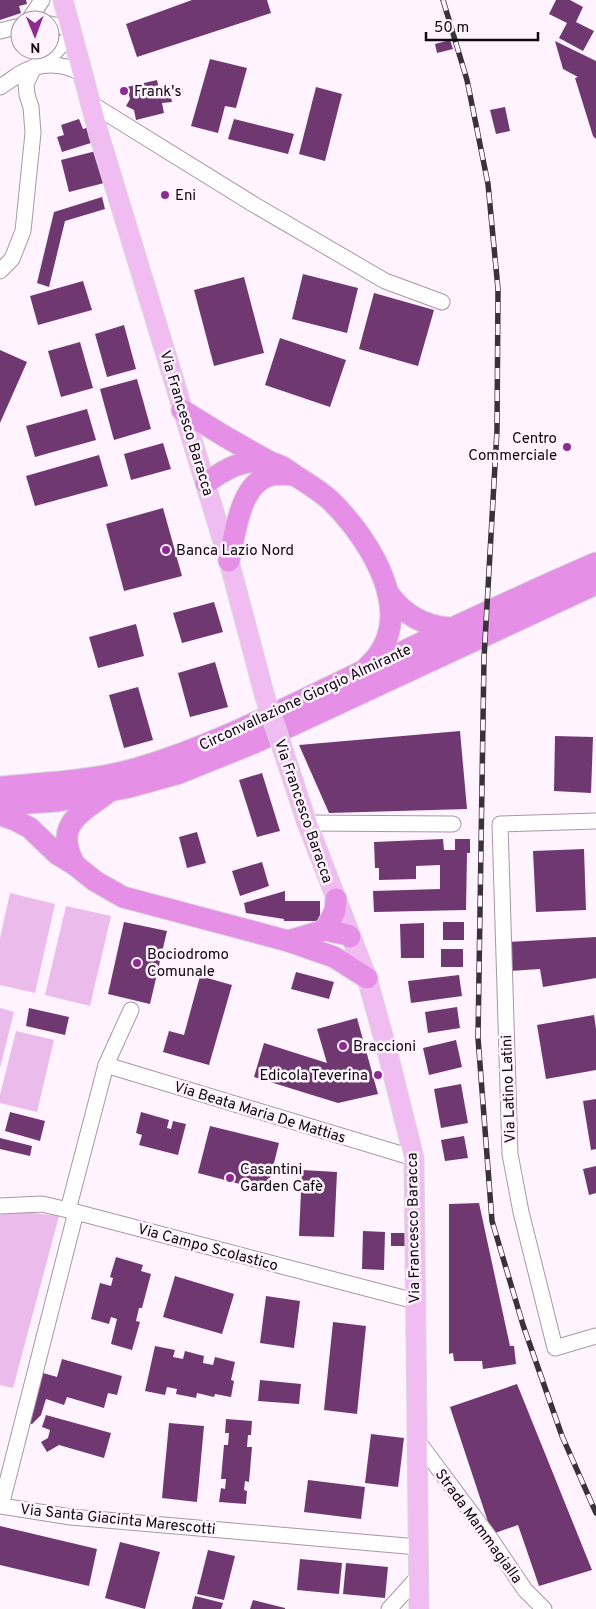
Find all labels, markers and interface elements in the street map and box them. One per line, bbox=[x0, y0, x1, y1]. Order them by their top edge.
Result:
north arrow bbox=[10, 10, 60, 60]
scale bar bbox=[426, 10, 538, 42]
text: 50 m bbox=[434, 19, 469, 38]
text: N bbox=[30, 38, 40, 55]
place label: Frank's bbox=[134, 83, 182, 102]
marker: Frank's bbox=[118, 85, 130, 97]
place label: Eni bbox=[175, 187, 196, 206]
marker: Eni bbox=[159, 189, 171, 201]
street label: Via Francesco Baracca bbox=[154, 348, 217, 498]
place label: Centro Commerciale bbox=[468, 430, 557, 466]
marker: Centro Commerciale bbox=[561, 441, 573, 453]
place label: Banca Lazio Nord bbox=[176, 542, 294, 561]
marker: Banca Lazio Nord bbox=[160, 544, 172, 556]
street label: Circonvallazione Giorgio Almirante bbox=[197, 641, 415, 756]
street label: Via Francesco Baracca bbox=[269, 737, 336, 886]
place label: Bociodromo Comunale bbox=[147, 946, 229, 982]
marker: Bociodromo Comunale bbox=[131, 957, 143, 969]
street label: Via Latino Latini bbox=[498, 1035, 521, 1143]
place label: Braccioni bbox=[353, 1038, 416, 1057]
marker: Braccioni bbox=[337, 1040, 349, 1052]
place label: Edicola Teverina bbox=[260, 1067, 368, 1086]
marker: Edicola Teverina bbox=[372, 1069, 384, 1081]
street label: Via Beata Maria De Mattias bbox=[171, 1078, 348, 1149]
street label: Via Francesco Baracca bbox=[404, 1152, 425, 1304]
place label: Casantini Garden Cafè bbox=[240, 1161, 323, 1197]
marker: Casantini Garden Cafè bbox=[224, 1172, 236, 1184]
street label: Via Campo Scolastico bbox=[135, 1221, 280, 1276]
street label: Strada Mammagialla bbox=[430, 1466, 526, 1588]
street label: Via Santa Giacinta Marescotti bbox=[19, 1501, 216, 1540]

